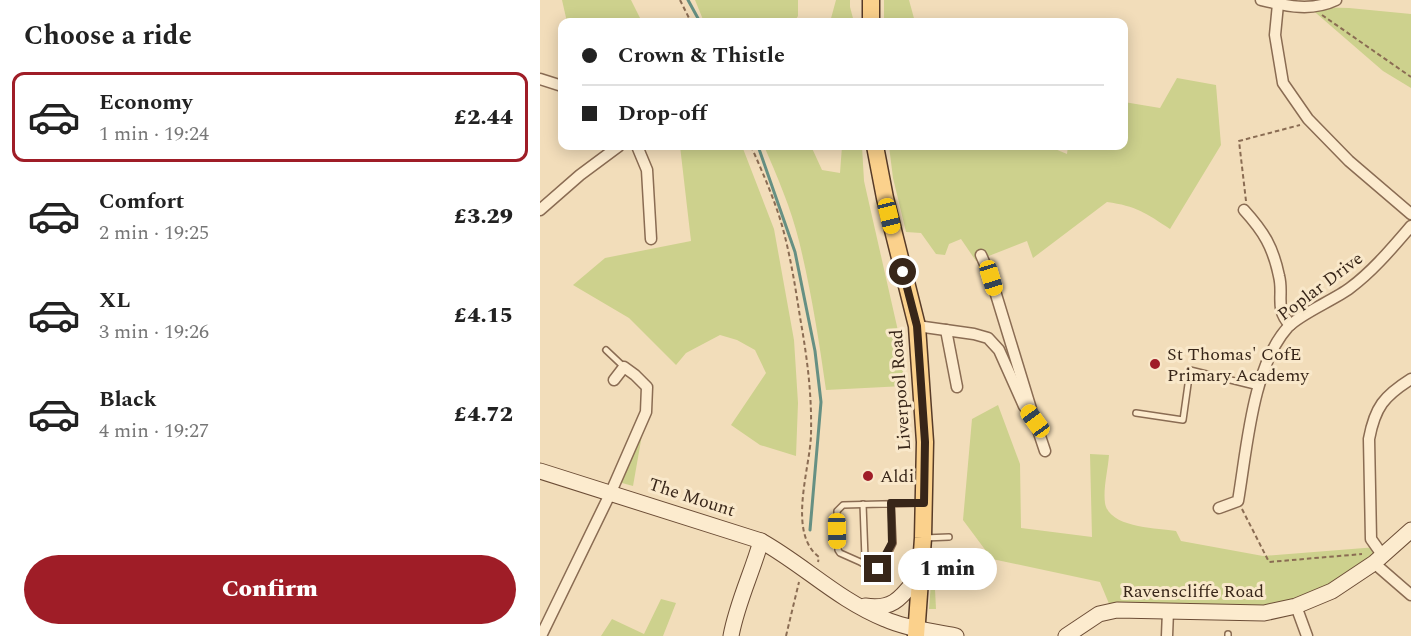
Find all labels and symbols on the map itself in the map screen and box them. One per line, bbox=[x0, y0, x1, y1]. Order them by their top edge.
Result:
car bbox=[876, 196, 902, 236]
street label: Poplar Drive bbox=[1272, 245, 1369, 328]
route start bbox=[889, 258, 916, 285]
car bbox=[977, 258, 1005, 298]
street label: Liverpool Road bbox=[883, 328, 918, 452]
place label: St Thomas' CofE Primary Academy bbox=[1167, 341, 1310, 389]
marker: St Thomas' CofE Primary Academy bbox=[1148, 357, 1162, 371]
car bbox=[1017, 401, 1053, 441]
place label: Aldi bbox=[880, 463, 914, 490]
marker: Aldi bbox=[861, 469, 875, 483]
street label: The Mount bbox=[645, 471, 739, 524]
car bbox=[828, 513, 846, 549]
callout: 1 min bbox=[899, 548, 998, 590]
route end bbox=[864, 555, 891, 582]
street label: Ravenscliffe Road bbox=[1122, 578, 1264, 605]

